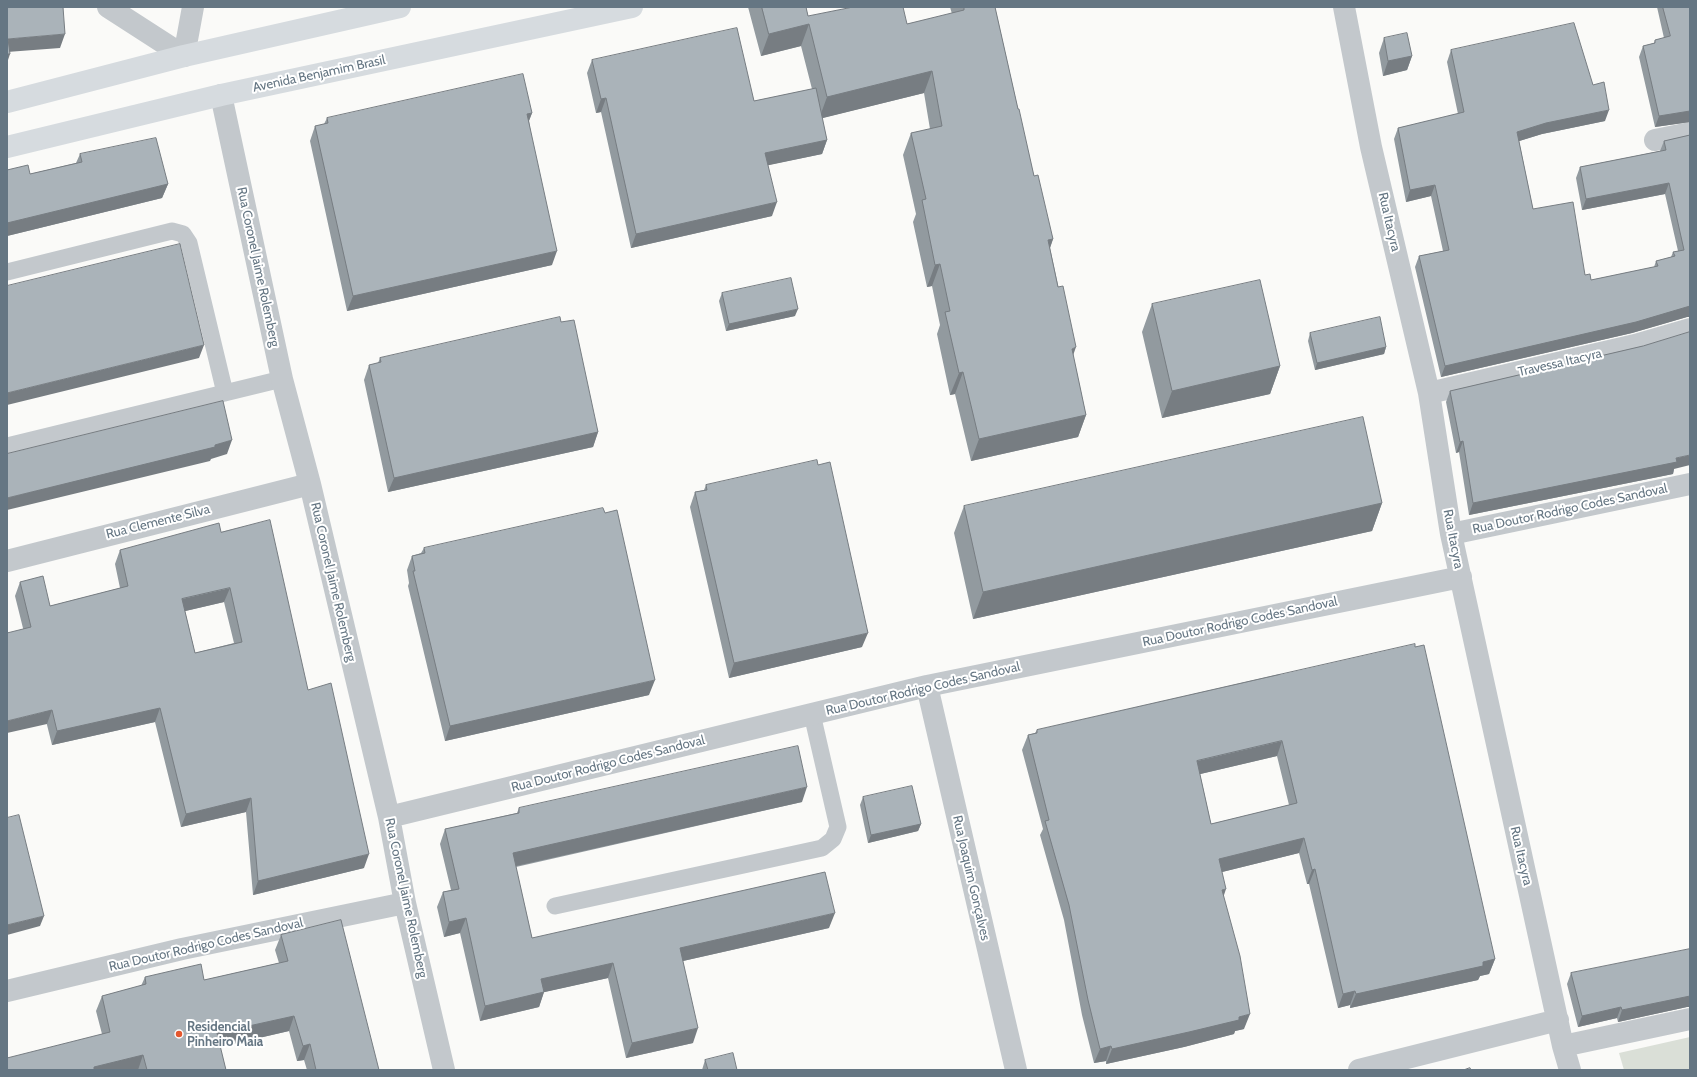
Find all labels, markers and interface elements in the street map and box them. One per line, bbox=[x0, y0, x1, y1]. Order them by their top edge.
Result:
street label: Avenida Benjamim Brasil bbox=[251, 52, 387, 96]
street label: Rua Coronel Jaime Rolemberg bbox=[233, 186, 283, 348]
street label: Rua Itacyra bbox=[1375, 191, 1403, 253]
street label: Travessa Itacyra bbox=[1517, 346, 1603, 380]
street label: Rua Doutor Rodrigo Codes Sandoval bbox=[1471, 481, 1669, 537]
street label: Rua Coronel Jaime Rolemberg bbox=[307, 501, 359, 663]
street label: Rua Clemente Silva bbox=[105, 502, 211, 542]
street label: Rua Itacyra bbox=[1440, 508, 1466, 570]
street label: Rua Doutor Rodrigo Codes Sandoval bbox=[1141, 594, 1339, 650]
street label: Rua Doutor Rodrigo Codes Sandoval bbox=[824, 659, 1022, 719]
street label: Rua Doutor Rodrigo Codes Sandoval bbox=[510, 732, 706, 796]
street label: Rua Joaquim Gonçalves bbox=[949, 814, 993, 942]
street label: Rua Coronel Jaime Rolemberg bbox=[381, 817, 431, 979]
street label: Rua Itacyra bbox=[1507, 825, 1535, 887]
street label: Rua Doutor Rodrigo Codes Sandoval bbox=[107, 915, 305, 975]
place label: Residencial Pinheiro Maia bbox=[187, 1019, 263, 1050]
marker: Residencial Pinheiro Maia bbox=[174, 1029, 184, 1039]

